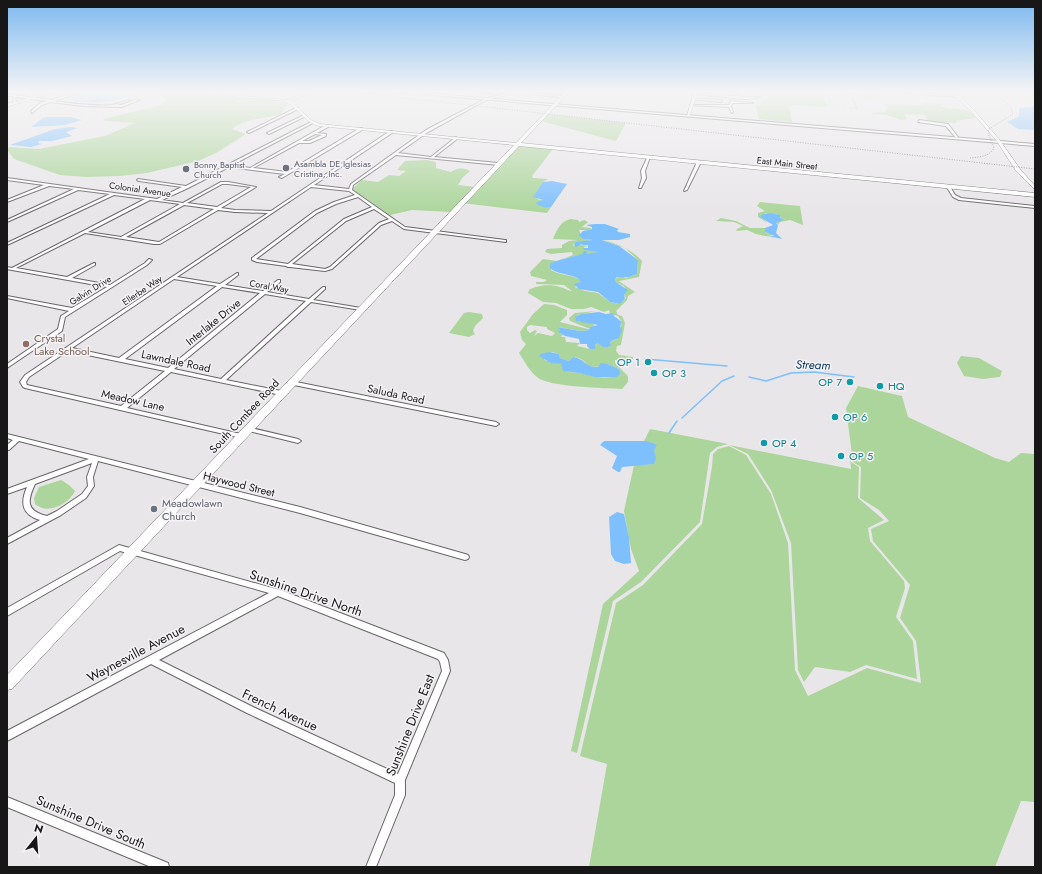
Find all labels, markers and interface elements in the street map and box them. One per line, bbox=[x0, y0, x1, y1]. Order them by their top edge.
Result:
street label: East Main Street bbox=[756, 153, 819, 173]
place label: Asambla DE Iglesias Cristina, Inc. bbox=[294, 157, 371, 180]
place label: Bonny Baptist Church bbox=[194, 158, 246, 181]
marker: Asambla DE Iglesias Cristina, Inc. bbox=[281, 163, 291, 173]
marker: Bonny Baptist Church bbox=[181, 164, 191, 174]
street label: Colonial Avenue bbox=[108, 178, 172, 200]
street label: Galvin Drive bbox=[67, 272, 114, 308]
street label: Ellerbe Way bbox=[119, 272, 165, 308]
street label: Coral Way bbox=[248, 276, 290, 296]
street label: Interlake Drive bbox=[182, 295, 244, 349]
place label: Crystal Lake School bbox=[34, 330, 89, 359]
marker: Crystal Lake School bbox=[21, 339, 31, 349]
street label: Lawndale Road bbox=[140, 346, 212, 376]
place label: OP 1 bbox=[617, 354, 640, 370]
water label: Stream bbox=[795, 355, 831, 375]
marker: OP 1 bbox=[643, 357, 653, 367]
place label: OP 3 bbox=[662, 365, 686, 381]
marker: OP 3 bbox=[649, 368, 659, 378]
place label: OP 7 bbox=[818, 374, 842, 390]
street label: South Combee Road bbox=[205, 375, 283, 457]
marker: OP 7 bbox=[845, 377, 855, 387]
place label: HQ bbox=[888, 378, 905, 394]
street label: Saluda Road bbox=[366, 380, 426, 408]
marker: HQ bbox=[875, 381, 885, 391]
street label: Meadow Lane bbox=[100, 385, 167, 415]
place label: OP 6 bbox=[843, 409, 867, 425]
marker: OP 6 bbox=[830, 412, 840, 422]
place label: OP 4 bbox=[772, 435, 797, 451]
marker: OP 4 bbox=[759, 438, 769, 448]
place label: OP 5 bbox=[849, 448, 873, 464]
marker: OP 5 bbox=[836, 451, 846, 461]
street label: Haywood Street bbox=[201, 467, 277, 501]
place label: Meadowlawn Church bbox=[162, 495, 222, 524]
marker: Meadowlawn Church bbox=[149, 504, 159, 514]
street label: Sunshine Drive North bbox=[247, 565, 365, 621]
street label: Waynesville Avenue bbox=[84, 619, 189, 687]
street label: Sunshine Drive East bbox=[381, 670, 439, 779]
street label: French Avenue bbox=[239, 684, 321, 736]
street label: Sunshine Drive South bbox=[33, 790, 149, 854]
north arrow bbox=[16, 818, 56, 858]
text: N bbox=[32, 820, 45, 837]

